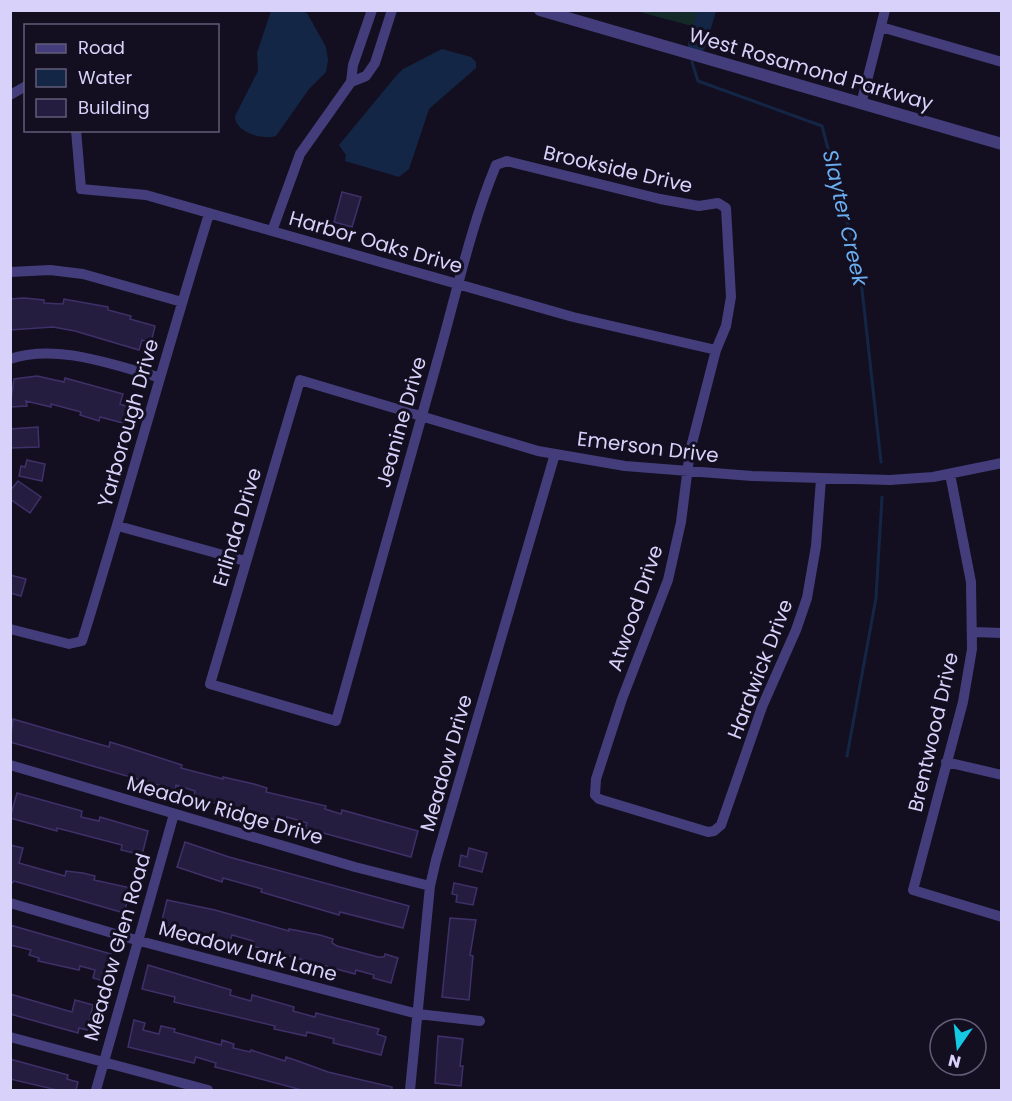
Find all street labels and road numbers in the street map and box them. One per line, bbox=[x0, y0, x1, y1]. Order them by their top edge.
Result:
street label: West Rosamond Parkway bbox=[686, 21, 936, 117]
street label: Brookside Drive bbox=[541, 138, 695, 200]
street label: Harbor Oaks Drive bbox=[286, 204, 466, 280]
street label: Yarborough Drive bbox=[91, 336, 165, 510]
street label: Jeanine Drive bbox=[369, 353, 433, 491]
street label: Emerson Drive bbox=[576, 424, 720, 470]
street label: Erlinda Drive bbox=[206, 464, 268, 590]
street label: Atwood Drive bbox=[600, 541, 670, 675]
street label: Hardwick Drive bbox=[720, 595, 800, 743]
street label: Brentwood Drive bbox=[901, 649, 965, 815]
street label: Meadow Drive bbox=[413, 691, 479, 835]
street label: Meadow Ridge Drive bbox=[123, 769, 327, 851]
street label: Meadow Glen Road bbox=[77, 850, 157, 1044]
street label: Meadow Lark Lane bbox=[156, 914, 340, 988]

